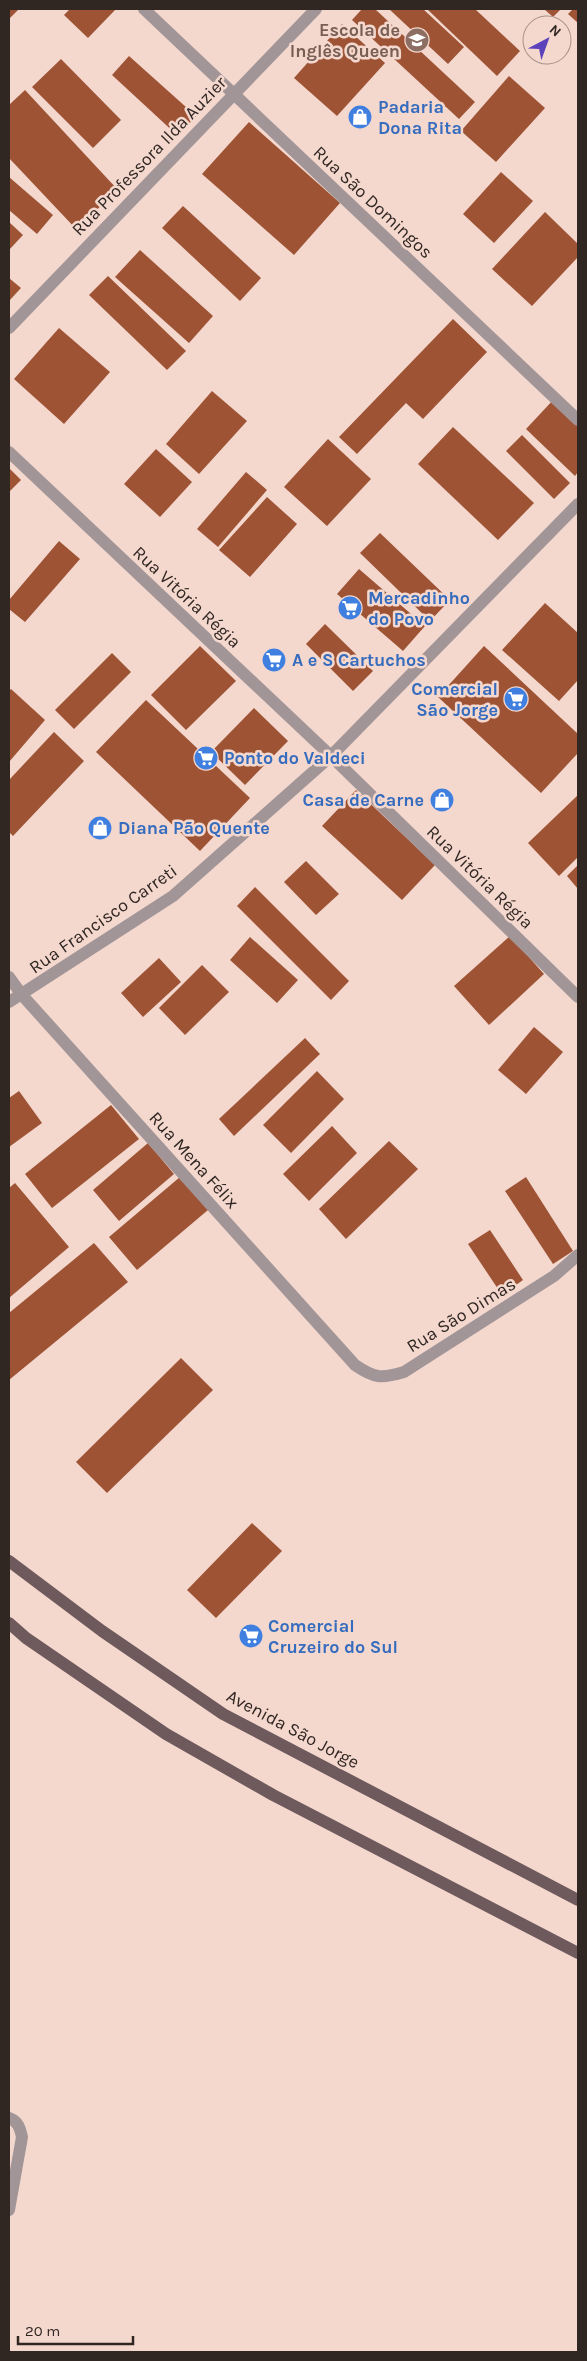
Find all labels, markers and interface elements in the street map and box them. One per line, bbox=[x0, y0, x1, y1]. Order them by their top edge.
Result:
north arrow bbox=[522, 15, 572, 65]
place label: Escola de Inglês Queen bbox=[290, 19, 400, 62]
text: N bbox=[546, 21, 565, 40]
school or university icon: Escola de Inglês Queen bbox=[404, 27, 430, 53]
street label: Rua Professora Ilda Auzier bbox=[67, 71, 231, 240]
place label: Padaria Dona Rita bbox=[378, 96, 462, 139]
shop icon: Padaria Dona Rita bbox=[347, 104, 373, 130]
street label: Rua São Domingos bbox=[309, 141, 437, 263]
street label: Rua Vitória Régia bbox=[128, 541, 246, 653]
place label: Mercadinho do Povo bbox=[368, 587, 470, 630]
supermarket icon: Mercadinho do Povo bbox=[337, 595, 363, 621]
supermarket icon: A e S Cartuchos bbox=[261, 647, 287, 673]
place label: A e S Cartuchos bbox=[292, 649, 426, 671]
place label: Comercial São Jorge bbox=[411, 678, 498, 721]
supermarket icon: Comercial São Jorge bbox=[503, 686, 529, 712]
supermarket icon: Ponto do Valdeci bbox=[193, 745, 219, 771]
place label: Ponto do Valdeci bbox=[224, 747, 366, 769]
shop icon: Casa de Carne bbox=[429, 787, 455, 813]
place label: Casa de Carne bbox=[303, 789, 424, 811]
shop icon: Diana Pão Quente bbox=[87, 815, 113, 841]
place label: Diana Pão Quente bbox=[118, 817, 270, 839]
street label: Rua Vitória Régia bbox=[422, 820, 538, 934]
street label: Rua Francisco Carreti bbox=[25, 860, 181, 978]
street label: Rua Mena Félix bbox=[145, 1107, 243, 1213]
street label: Rua São Dimas bbox=[402, 1273, 520, 1357]
place label: Comercial Cruzeiro do Sul bbox=[268, 1615, 398, 1658]
supermarket icon: Comercial Cruzeiro do Sul bbox=[238, 1623, 264, 1649]
street label: Avenida São Jorge bbox=[223, 1685, 363, 1773]
scale bar bbox=[18, 2314, 132, 2346]
text: 20 m bbox=[25, 2322, 60, 2340]

